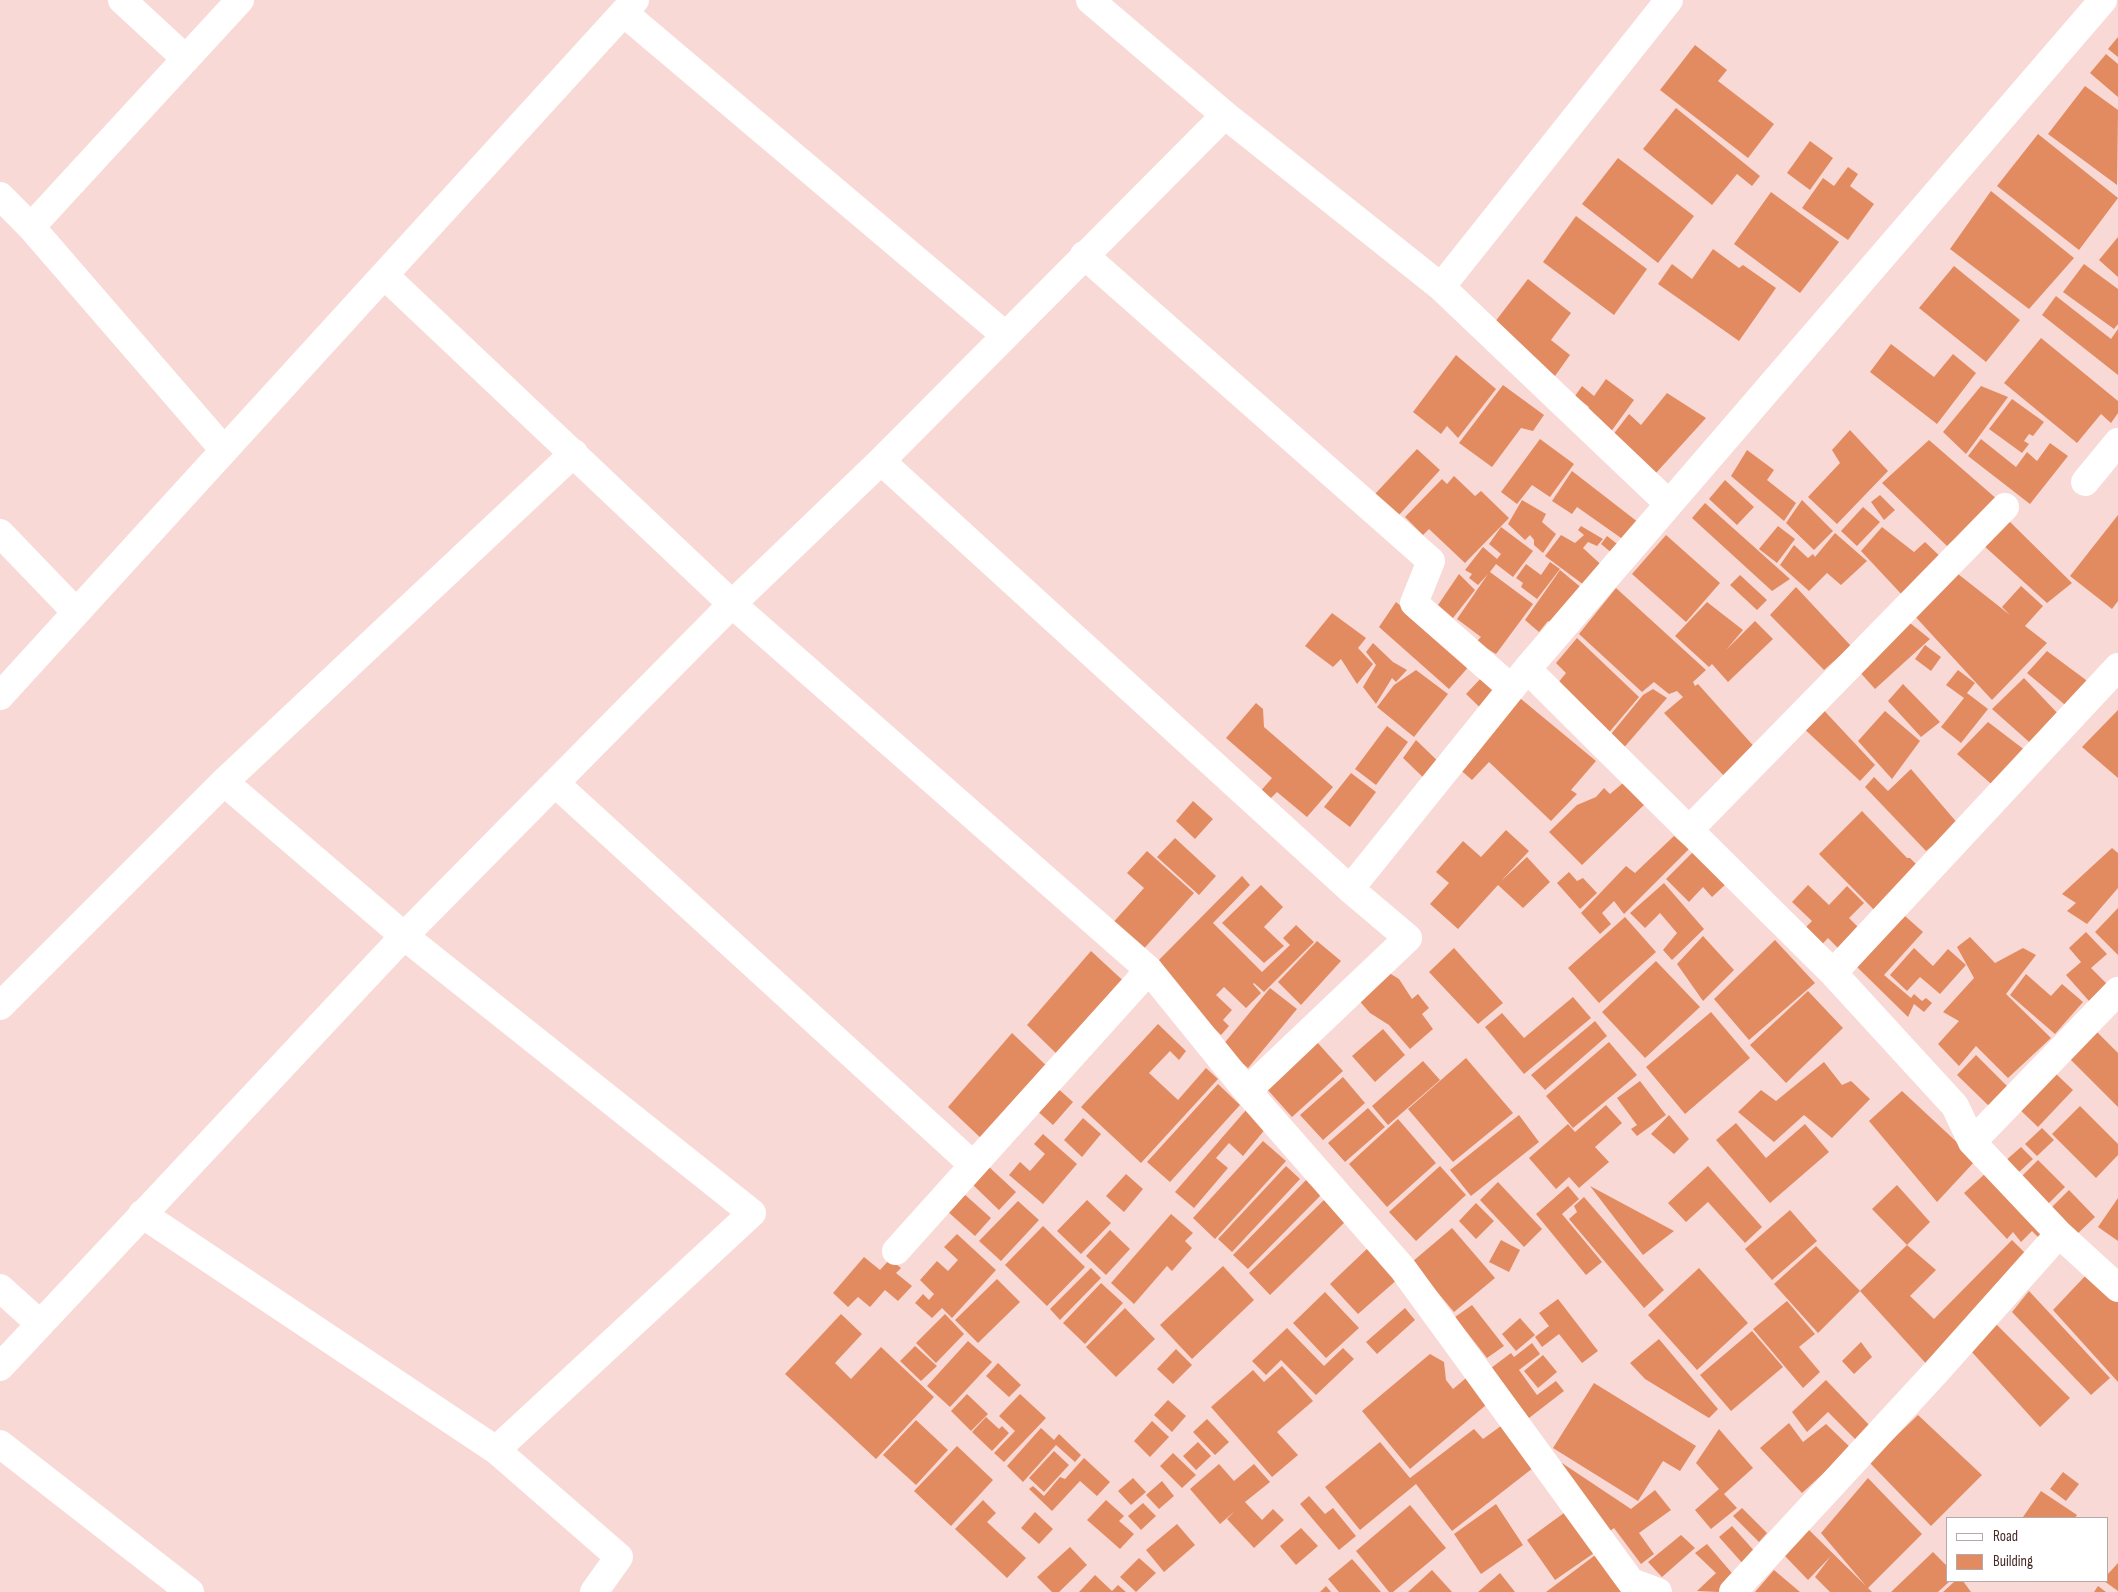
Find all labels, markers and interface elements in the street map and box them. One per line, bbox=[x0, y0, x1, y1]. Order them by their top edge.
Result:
legend bbox=[1946, 1517, 2108, 1582]
text: Road bbox=[1993, 1527, 2018, 1546]
text: Building bbox=[1993, 1552, 2033, 1571]

